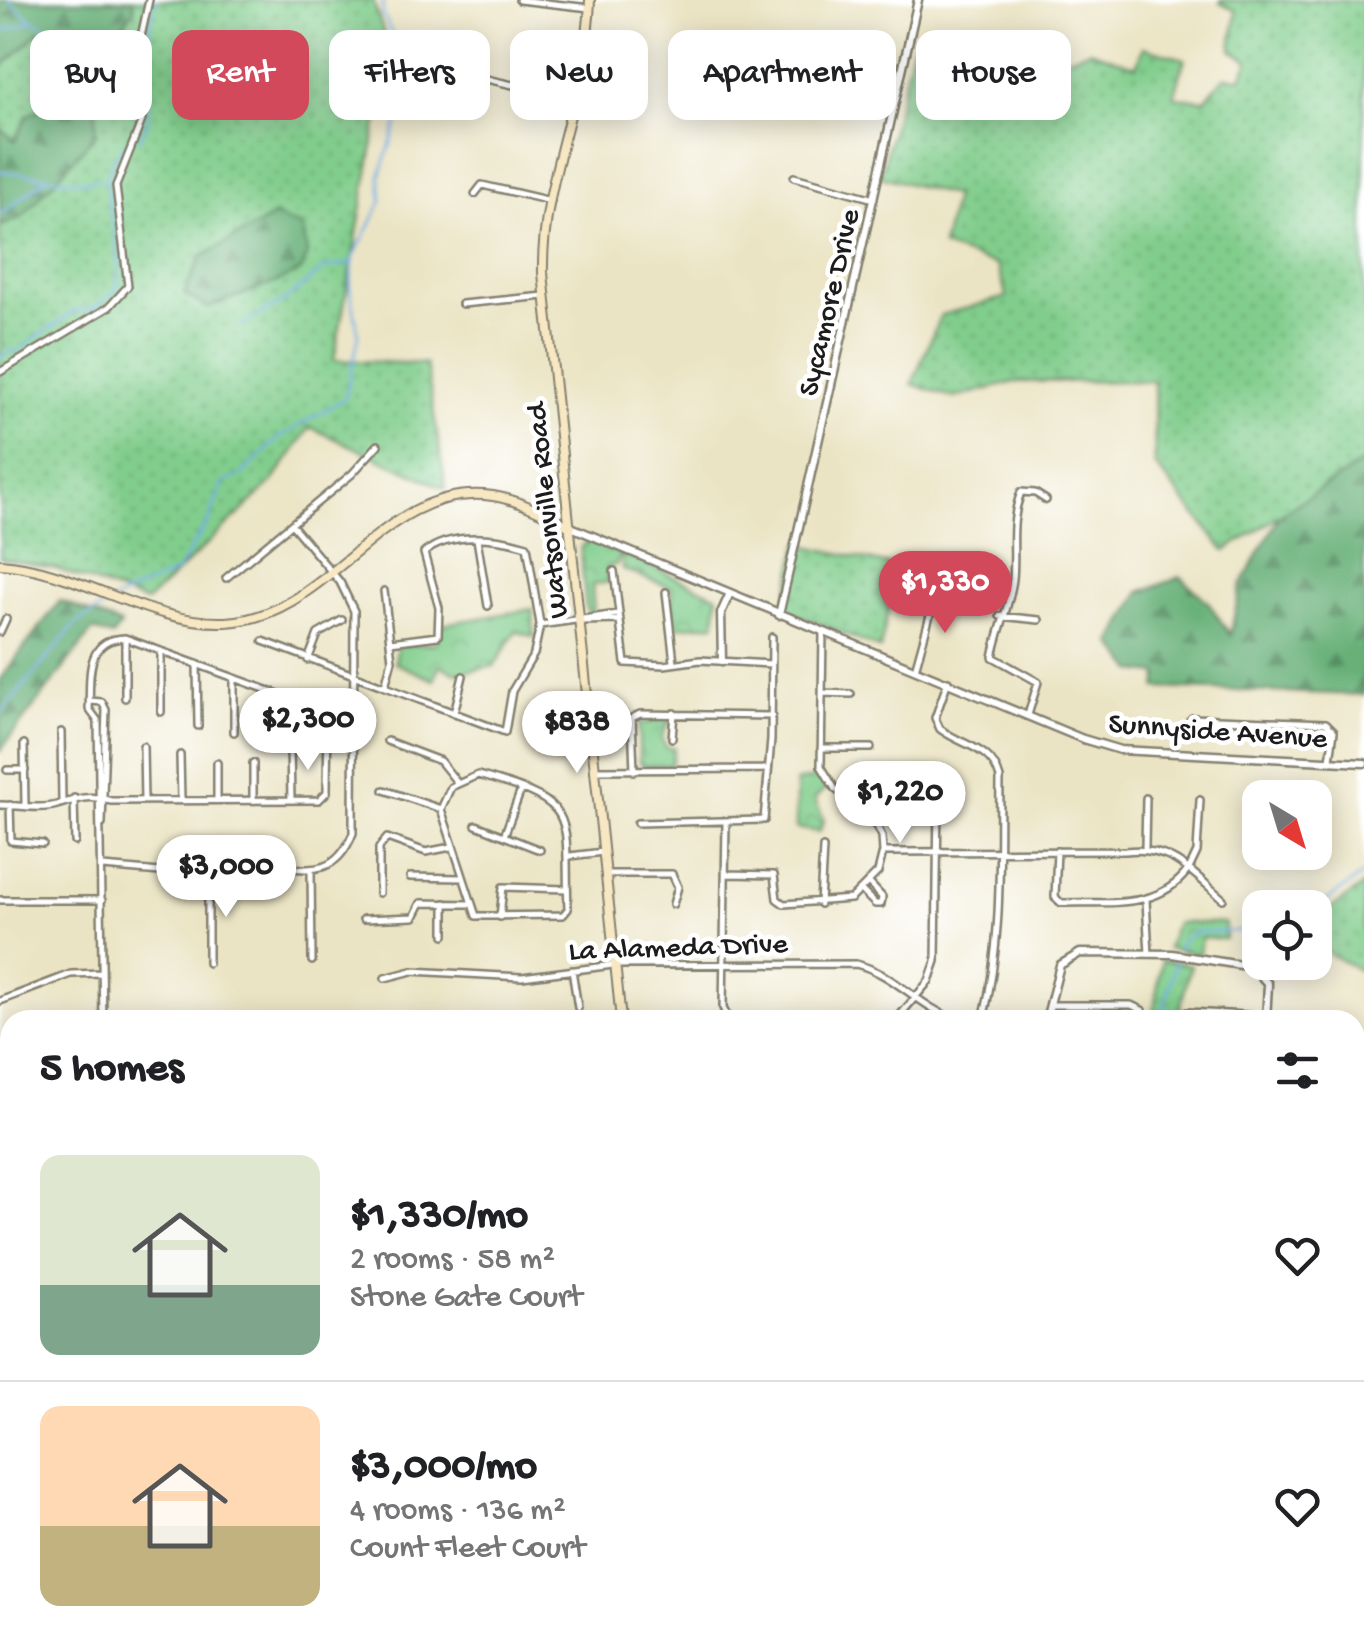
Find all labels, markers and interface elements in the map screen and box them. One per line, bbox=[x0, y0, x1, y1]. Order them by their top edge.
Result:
chip: Buy bbox=[30, 30, 152, 120]
chip: Rent bbox=[172, 30, 309, 120]
chip: Filters bbox=[329, 30, 490, 120]
chip: New bbox=[510, 30, 648, 120]
chip: Apartment bbox=[668, 30, 896, 120]
chip: House bbox=[916, 30, 1071, 120]
street label: Sycamore Drive bbox=[793, 206, 870, 400]
street label: Watsonville Road bbox=[521, 399, 578, 620]
pin: $1,330 bbox=[864, 551, 1026, 636]
text: $1,330 bbox=[901, 564, 989, 602]
pin: $2,300 bbox=[227, 688, 389, 773]
pin: $838 bbox=[518, 691, 636, 776]
text: $2,300 bbox=[261, 701, 355, 739]
text: $838 bbox=[544, 704, 610, 742]
street label: Sunnyside Avenue bbox=[1107, 708, 1329, 759]
pin: $1,220 bbox=[819, 761, 981, 846]
text: $1,220 bbox=[857, 774, 943, 812]
north arrow bbox=[1242, 780, 1332, 870]
map controls bbox=[1242, 780, 1332, 980]
pin: $3,000 bbox=[145, 835, 307, 920]
text: $3,000 bbox=[178, 848, 274, 886]
button: locate bbox=[1242, 890, 1332, 980]
street label: La Alameda Drive bbox=[568, 928, 789, 971]
icon: filters bbox=[1270, 1043, 1325, 1098]
text: 5 homes bbox=[40, 1046, 183, 1095]
text: $1,330/mo bbox=[350, 1193, 528, 1242]
icon: home bbox=[120, 1195, 240, 1315]
icon: heart bbox=[1270, 1228, 1325, 1283]
text: 2 rooms · 58 m² bbox=[350, 1242, 555, 1280]
text: Stone Gate Court bbox=[350, 1280, 582, 1318]
text: $3,000/mo bbox=[350, 1444, 537, 1493]
icon: home bbox=[120, 1446, 240, 1566]
icon: heart bbox=[1270, 1479, 1325, 1534]
text: 4 rooms · 136 m² bbox=[350, 1493, 566, 1531]
text: Count Fleet Court bbox=[350, 1531, 585, 1569]

